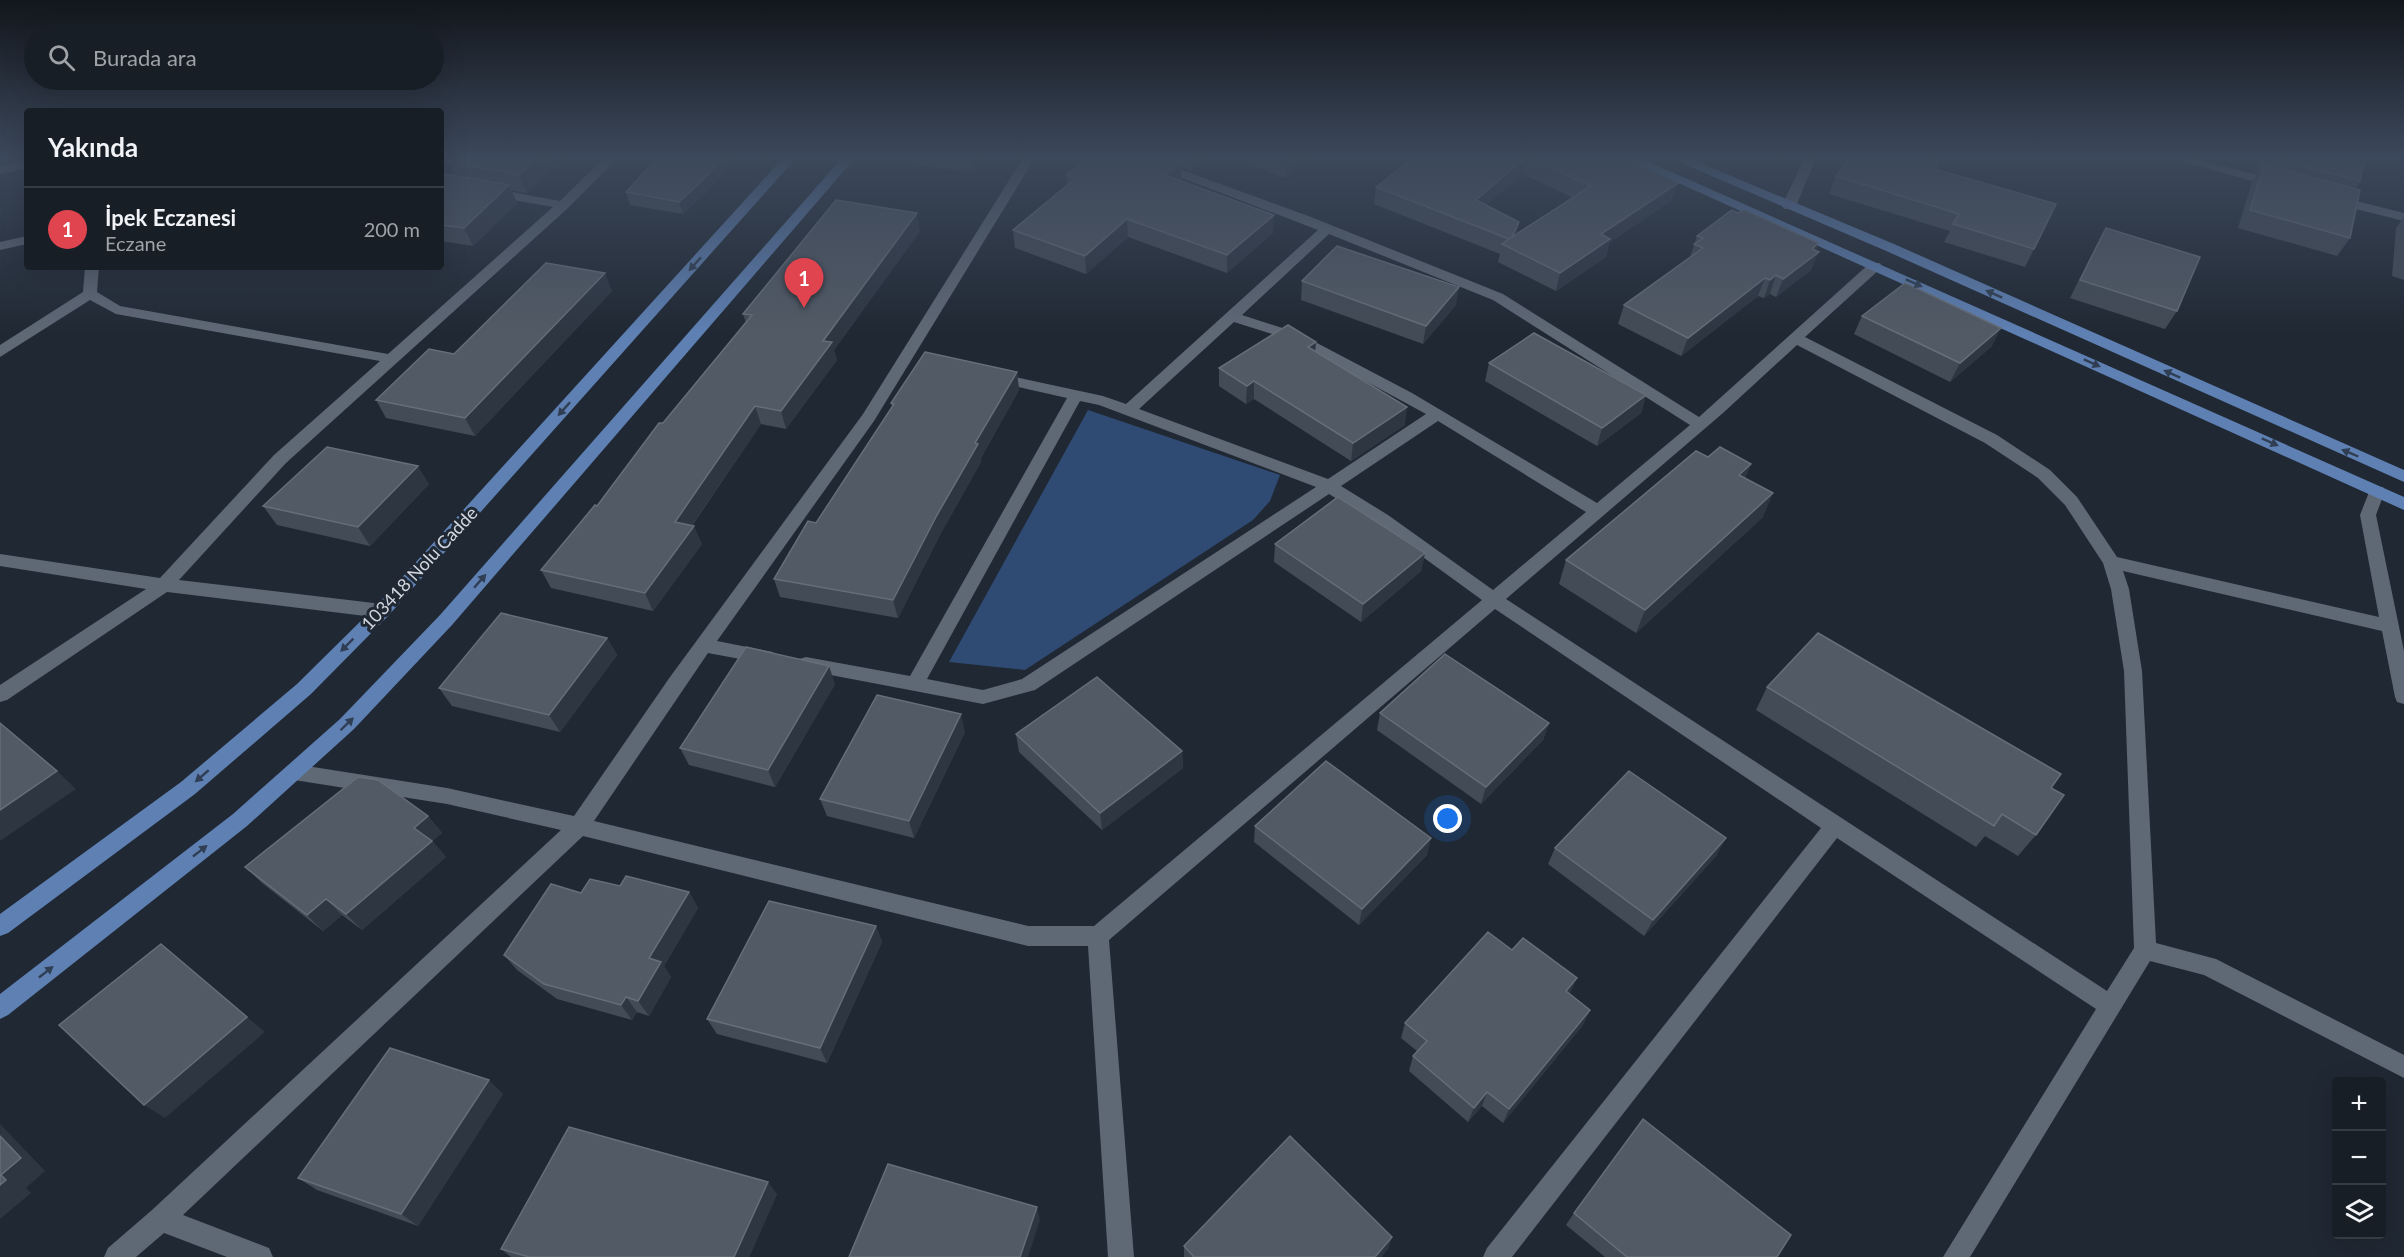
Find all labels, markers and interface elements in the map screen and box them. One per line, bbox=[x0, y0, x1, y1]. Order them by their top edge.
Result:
search box bbox=[24, 24, 444, 90]
icon: search bbox=[45, 41, 78, 74]
text: Burada ara bbox=[93, 44, 197, 71]
text: Yakında bbox=[48, 131, 138, 163]
text: İpek Eczanesi bbox=[105, 204, 236, 231]
text: 1 bbox=[62, 217, 73, 241]
text: 200 m bbox=[364, 217, 420, 241]
text: Eczane bbox=[105, 231, 166, 255]
one-way arrow bbox=[689, 256, 702, 271]
pin: 1 bbox=[784, 258, 824, 308]
one-way arrow bbox=[1905, 278, 1923, 288]
one-way arrow bbox=[1985, 289, 2003, 298]
one-way arrow bbox=[2083, 358, 2100, 367]
one-way arrow bbox=[2163, 369, 2181, 378]
one-way arrow bbox=[558, 401, 571, 416]
one-way arrow bbox=[2261, 438, 2278, 447]
one-way arrow bbox=[2341, 448, 2359, 457]
street label: 103418 Nolu Cadde bbox=[356, 502, 482, 634]
one-way arrow bbox=[473, 574, 486, 589]
one-way arrow bbox=[341, 638, 355, 652]
one-way arrow bbox=[339, 717, 353, 731]
one-way arrow bbox=[195, 769, 210, 782]
your location bbox=[1433, 804, 1462, 833]
one-way arrow bbox=[192, 846, 207, 858]
one-way arrow bbox=[38, 965, 54, 978]
map controls bbox=[2332, 1077, 2386, 1239]
button: + bbox=[2332, 1077, 2386, 1131]
button: − bbox=[2332, 1131, 2386, 1185]
button: layers bbox=[2332, 1185, 2386, 1239]

